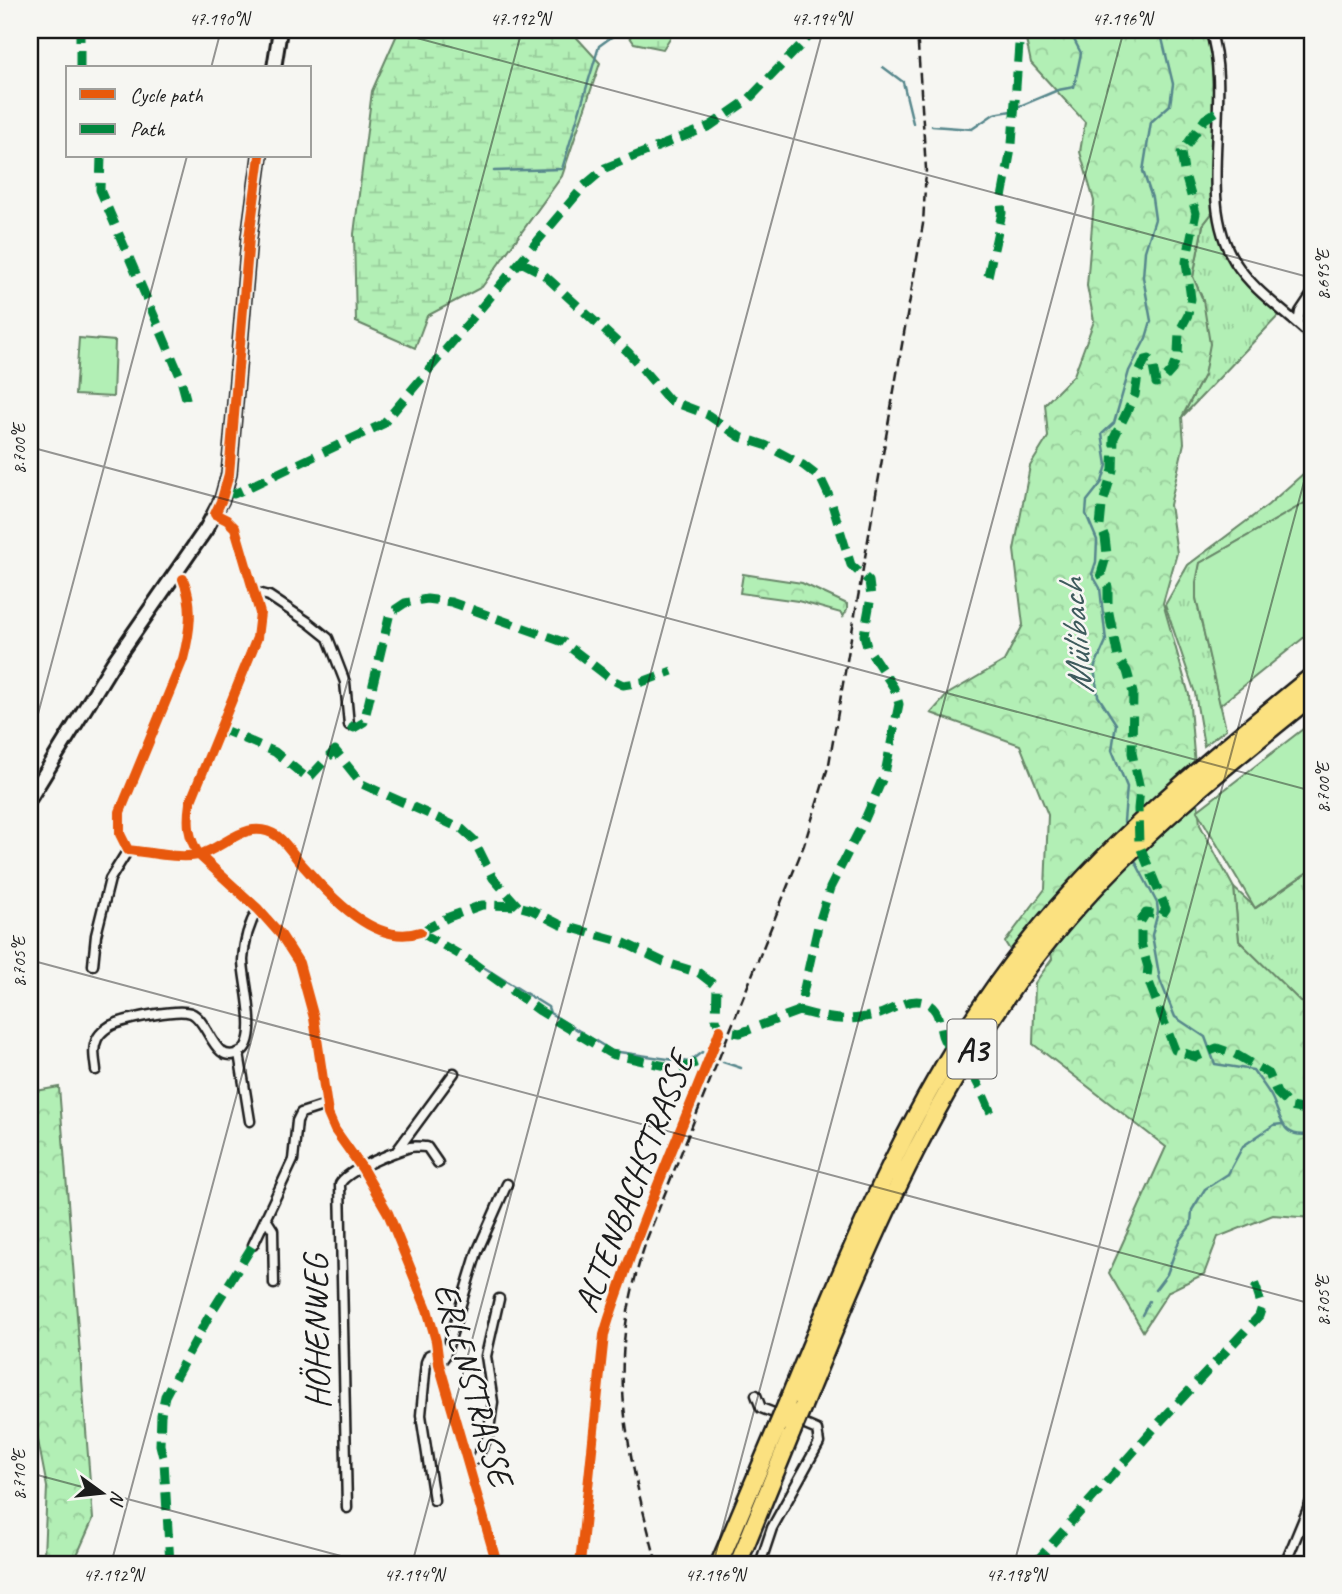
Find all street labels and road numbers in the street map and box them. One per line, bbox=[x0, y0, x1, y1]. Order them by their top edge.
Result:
road number: A3 bbox=[948, 1020, 996, 1078]
street label: ALTENBACHSTRASSE bbox=[563, 1041, 705, 1318]
street label: HÖHENWEG bbox=[293, 1251, 340, 1409]
street label: ERLENSTRASSE bbox=[423, 1278, 525, 1495]

